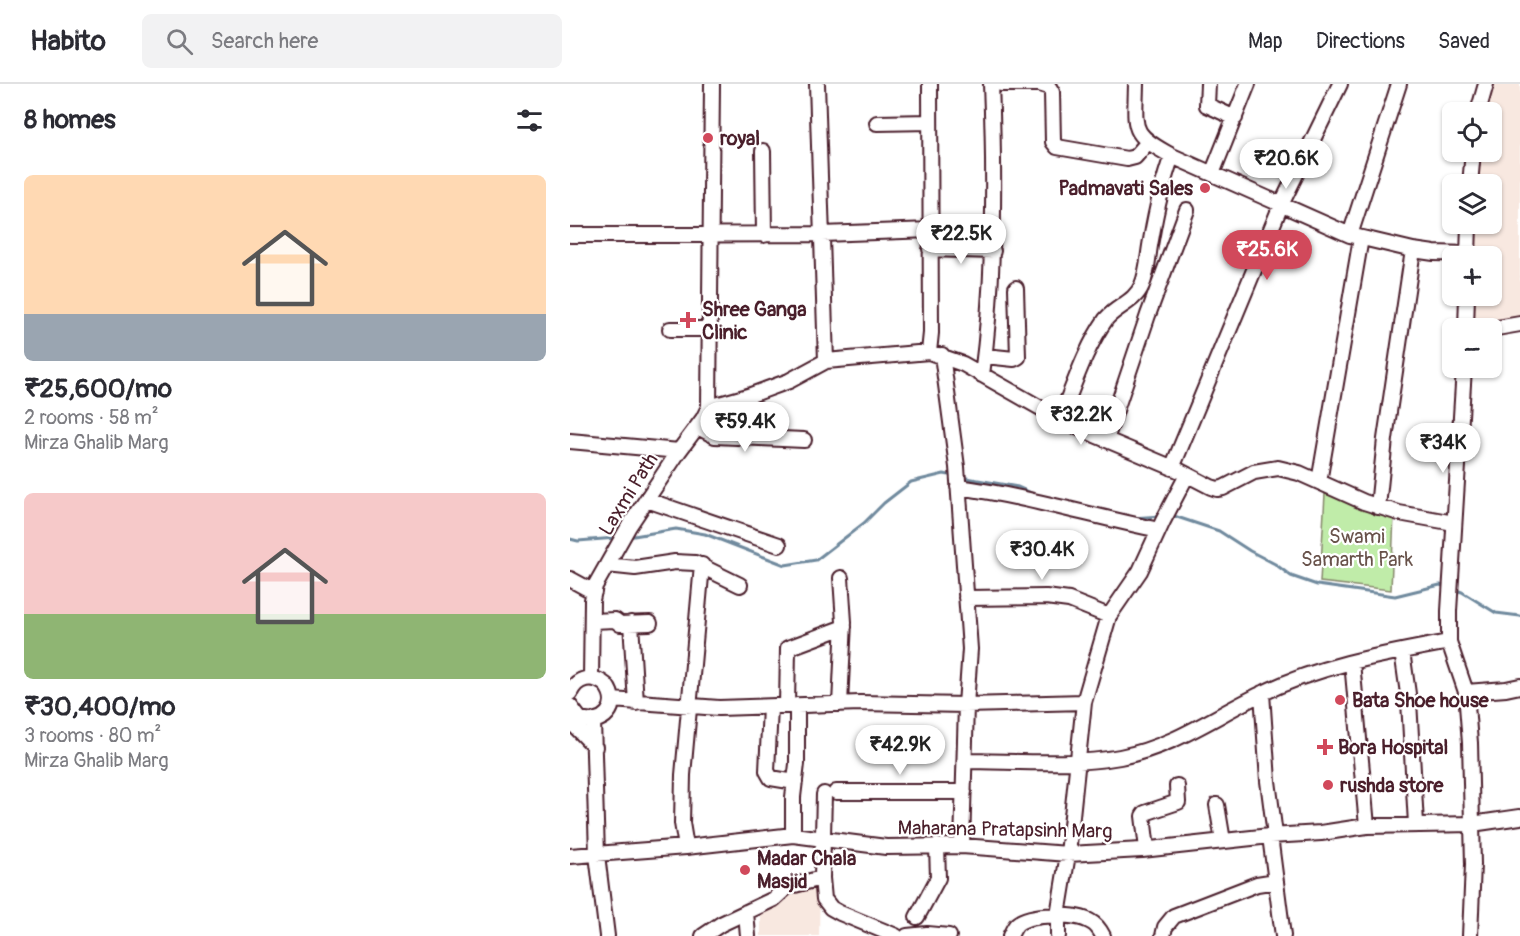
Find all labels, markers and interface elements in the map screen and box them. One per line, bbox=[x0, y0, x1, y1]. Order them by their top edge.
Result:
search box bbox=[142, 14, 562, 68]
text: Habito bbox=[30, 24, 106, 59]
icon: search bbox=[163, 25, 196, 58]
text: Search here bbox=[211, 27, 318, 55]
text: Map bbox=[1248, 28, 1283, 55]
text: Directions bbox=[1316, 28, 1405, 55]
text: Saved bbox=[1438, 28, 1490, 55]
map controls bbox=[1442, 102, 1502, 378]
button: locate bbox=[1442, 102, 1502, 162]
text: 8 homes bbox=[24, 104, 116, 136]
icon: filters bbox=[513, 104, 546, 137]
place label: royal bbox=[720, 126, 760, 151]
marker: royal bbox=[701, 131, 715, 145]
pin: ₹20.6K bbox=[1237, 139, 1335, 190]
text: ₹20.6K bbox=[1254, 146, 1318, 171]
button: layers bbox=[1442, 174, 1502, 234]
place label: Padmavati Sales bbox=[1058, 176, 1193, 201]
marker: Padmavati Sales bbox=[1198, 181, 1212, 195]
icon: home bbox=[231, 214, 339, 322]
pin: ₹22.5K bbox=[912, 214, 1010, 265]
text: ₹22.5K bbox=[930, 221, 992, 246]
pin: ₹25.6K bbox=[1218, 230, 1316, 281]
text: ₹25.6K bbox=[1236, 237, 1298, 262]
button: + bbox=[1442, 246, 1502, 306]
place label: Shree Ganga Clinic bbox=[702, 297, 806, 345]
marker: Shree Ganga Clinic bbox=[679, 311, 697, 329]
button: − bbox=[1442, 318, 1502, 378]
text: ₹25,600/mo bbox=[24, 373, 172, 405]
pin: ₹32.2K bbox=[1032, 395, 1130, 446]
pin: ₹59.4K bbox=[696, 402, 794, 453]
text: ₹32.2K bbox=[1050, 402, 1112, 427]
text: 2 rooms · 58 m² bbox=[24, 405, 159, 430]
text: ₹59.4K bbox=[714, 409, 776, 434]
pin: ₹34K bbox=[1407, 423, 1479, 474]
text: Mirza Ghalib Marg bbox=[24, 430, 168, 455]
text: ₹34K bbox=[1420, 430, 1466, 455]
street label: Laxmi Path bbox=[593, 448, 664, 540]
park label: Swami Samarth Park bbox=[1301, 524, 1414, 572]
pin: ₹30.4K bbox=[993, 530, 1091, 581]
icon: home bbox=[231, 532, 339, 640]
text: ₹30.4K bbox=[1010, 537, 1074, 562]
place label: Bata Shoe house bbox=[1352, 688, 1490, 713]
text: ₹30,400/mo bbox=[24, 691, 175, 723]
marker: Bata Shoe house bbox=[1333, 693, 1347, 707]
text: 3 rooms · 80 m² bbox=[24, 723, 161, 748]
pin: ₹42.9K bbox=[851, 725, 949, 776]
text: ₹42.9K bbox=[869, 732, 931, 757]
place label: Bora Hospital bbox=[1338, 735, 1448, 760]
marker: Bora Hospital bbox=[1316, 738, 1334, 756]
text: Mirza Ghalib Marg bbox=[24, 748, 168, 773]
place label: rushda store bbox=[1340, 773, 1444, 798]
marker: rushda store bbox=[1321, 778, 1335, 792]
street label: Maharana Pratapsinh Marg bbox=[897, 815, 1113, 844]
place label: Madar Chala Masjid bbox=[757, 846, 856, 894]
marker: Madar Chala Masjid bbox=[738, 863, 752, 877]

